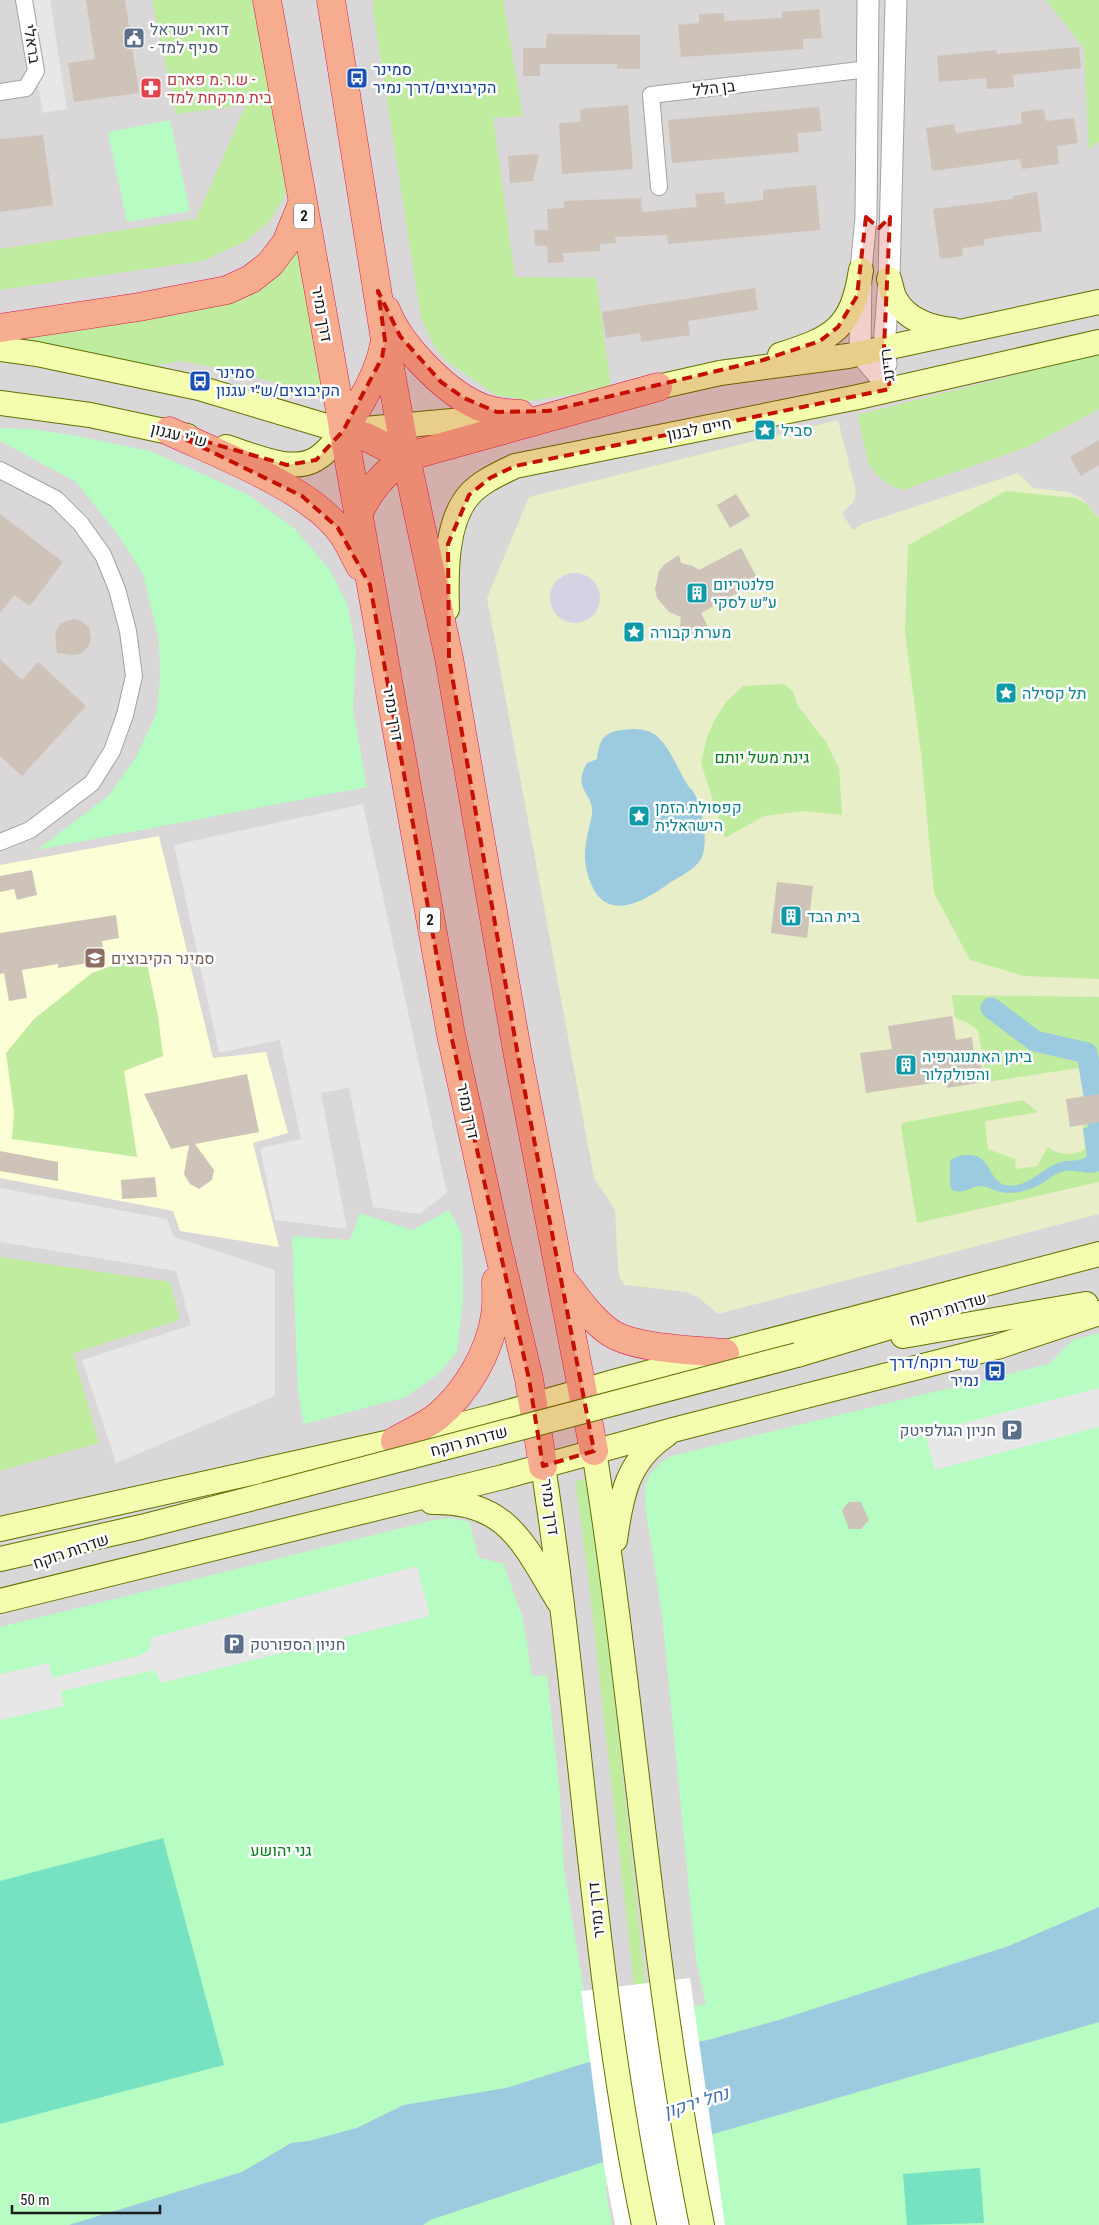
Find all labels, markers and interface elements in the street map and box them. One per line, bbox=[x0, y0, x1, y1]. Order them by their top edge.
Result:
place label: דואר ישראל - סניף למד bbox=[150, 20, 229, 57]
street label: בראלי bbox=[20, 23, 45, 66]
public building icon: דואר ישראל - סניף למד bbox=[122, 26, 146, 50]
place label: סמינר הקיבוצים/דרך נמיר bbox=[373, 60, 496, 97]
bus stop icon: סמינר הקיבוצים/דרך נמיר bbox=[345, 66, 369, 90]
place label: ש.ר.מ פארם - בית מרקחת למד bbox=[167, 70, 273, 107]
pharmacy icon: ש.ר.מ פארם - בית מרקחת למד bbox=[139, 76, 163, 100]
street label: בן הלל bbox=[692, 76, 737, 100]
road number: 2 bbox=[294, 204, 314, 228]
street label: דרך נמיר bbox=[308, 285, 336, 343]
street label: רדינג bbox=[876, 347, 898, 383]
place label: סמינר הקיבוצים/ש״י עגנון bbox=[216, 363, 340, 400]
bus stop icon: סמינר הקיבוצים/ש״י עגנון bbox=[188, 369, 212, 393]
street label: חיים לבנון bbox=[665, 413, 733, 445]
place icon: סביל bbox=[753, 418, 777, 442]
street label: ש''י עגנון bbox=[149, 419, 209, 451]
place label: סביל bbox=[781, 421, 813, 440]
place label: פלנטריום ע״ש לסקי bbox=[713, 575, 777, 612]
building icon: פלנטריום ע״ש לסקי bbox=[685, 581, 709, 605]
place icon: מערת קבורה bbox=[622, 620, 646, 644]
place label: מערת קבורה bbox=[650, 623, 731, 642]
place icon: תל קסילה bbox=[994, 681, 1018, 705]
street label: דרך נמיר bbox=[379, 684, 407, 742]
place label: תל קסילה bbox=[1022, 684, 1086, 703]
park label: גינת משל יותם bbox=[715, 748, 809, 767]
place label: קפסולת הזמן הישראלית bbox=[655, 798, 742, 835]
place icon: קפסולת הזמן הישראלית bbox=[627, 804, 651, 828]
building icon: בית הבד bbox=[779, 904, 803, 928]
place label: בית הבד bbox=[807, 907, 861, 926]
road number: 2 bbox=[420, 908, 440, 932]
school or university icon: סמינר הקיבוצים bbox=[83, 946, 107, 970]
place label: סמינר הקיבוצים bbox=[111, 949, 215, 968]
place label: ביתן האתנוגרפיה והפולקלור bbox=[922, 1047, 1033, 1084]
building icon: ביתן האתנוגרפיה והפולקלור bbox=[894, 1053, 918, 1077]
street label: דרך נמיר bbox=[453, 1081, 483, 1141]
street label: שדרות רוקח bbox=[907, 1288, 989, 1330]
place label: שד׳ רוקח/דרך נמיר bbox=[889, 1353, 979, 1390]
bus stop icon: שד׳ רוקח/דרך נמיר bbox=[983, 1359, 1007, 1383]
parking icon: חניון הגולפיטק bbox=[1000, 1418, 1024, 1442]
place label: חניון הגולפיטק bbox=[899, 1421, 996, 1440]
street label: שדרות רוקח bbox=[428, 1422, 510, 1460]
street label: דרך נמיר bbox=[537, 1478, 563, 1536]
street label: שדרות רוקח bbox=[30, 1529, 112, 1573]
parking icon: חניון הספורטק bbox=[222, 1632, 246, 1656]
place label: חניון הספורטק bbox=[250, 1635, 345, 1654]
park label: גני יהושע bbox=[250, 1841, 312, 1860]
street label: דרך נמיר bbox=[584, 1881, 608, 1939]
water label: נחל ירקון bbox=[661, 2082, 732, 2122]
scale bar bbox=[12, 2182, 160, 2214]
text: 50 m bbox=[20, 2191, 50, 2209]

